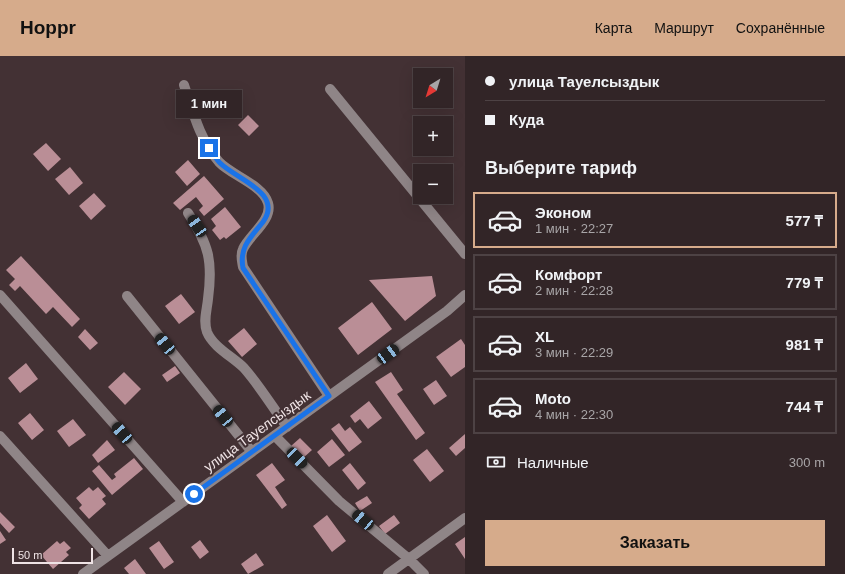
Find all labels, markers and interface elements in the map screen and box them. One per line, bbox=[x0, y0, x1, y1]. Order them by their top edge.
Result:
text: Hoppr bbox=[20, 17, 76, 38]
text: Карта bbox=[595, 20, 632, 36]
text: Маршрут bbox=[654, 20, 714, 36]
text: Сохранённые bbox=[736, 20, 825, 36]
north arrow bbox=[413, 68, 453, 108]
map controls bbox=[413, 68, 453, 204]
text: улица Тауелсыздык bbox=[509, 73, 659, 90]
callout: 1 мин bbox=[176, 90, 242, 118]
text: 1 мин bbox=[191, 96, 227, 111]
text: Куда bbox=[509, 111, 544, 128]
button: + bbox=[413, 116, 453, 156]
route end bbox=[200, 139, 218, 157]
text: Выберите тариф bbox=[485, 158, 637, 178]
button: − bbox=[413, 164, 453, 204]
icon: car bbox=[487, 202, 523, 238]
text: Эконом bbox=[535, 204, 591, 221]
text: 577 ₸ bbox=[786, 212, 823, 229]
car bbox=[185, 213, 209, 239]
text: 1 мин · 22:27 bbox=[535, 221, 613, 236]
icon: car bbox=[487, 264, 523, 300]
text: Комфорт bbox=[535, 266, 602, 283]
text: 779 ₸ bbox=[786, 274, 823, 291]
text: 2 мин · 22:28 bbox=[535, 283, 613, 298]
icon: car bbox=[487, 326, 523, 362]
text: XL bbox=[535, 328, 554, 345]
car bbox=[153, 331, 177, 357]
text: 981 ₸ bbox=[786, 336, 823, 353]
car bbox=[375, 342, 401, 366]
text: 3 мин · 22:29 bbox=[535, 345, 613, 360]
street label: улица Тауелсыздык bbox=[201, 386, 314, 475]
icon: car bbox=[487, 388, 523, 424]
text: Moto bbox=[535, 390, 571, 407]
text: 744 ₸ bbox=[786, 398, 823, 415]
car bbox=[211, 403, 235, 429]
text: 4 мин · 22:30 bbox=[535, 407, 613, 422]
car bbox=[110, 420, 134, 446]
car bbox=[284, 445, 310, 471]
icon: cash bbox=[485, 451, 507, 473]
text: Наличные bbox=[517, 454, 589, 471]
text: 300 m bbox=[789, 455, 825, 470]
route start bbox=[185, 485, 203, 503]
car bbox=[350, 508, 376, 532]
button: Заказать bbox=[485, 520, 825, 566]
scale bar bbox=[12, 546, 93, 565]
text: 50 m bbox=[18, 549, 42, 561]

